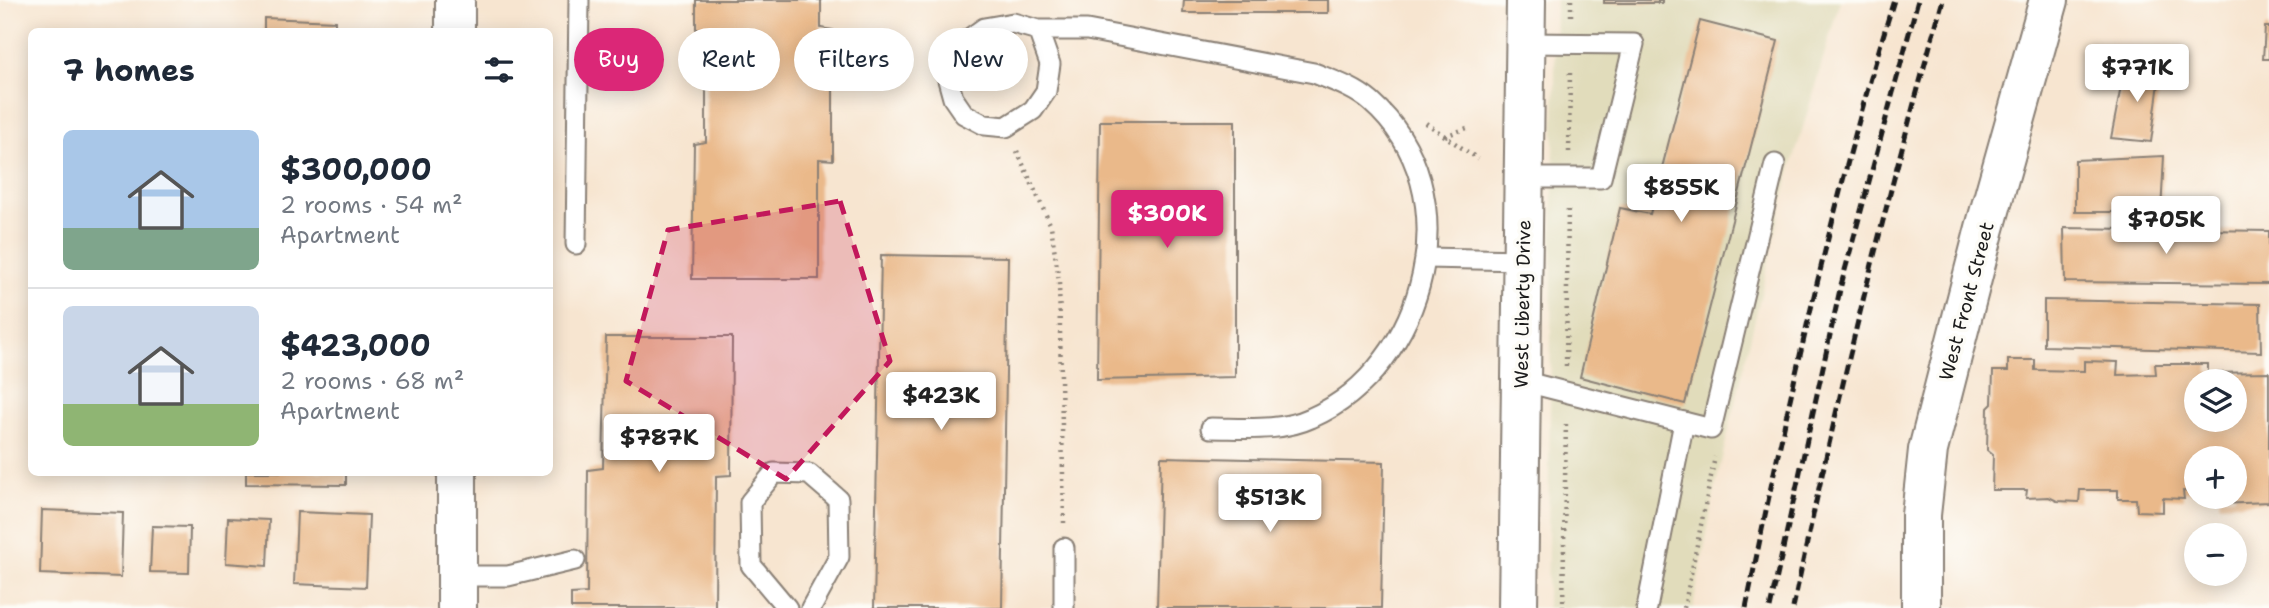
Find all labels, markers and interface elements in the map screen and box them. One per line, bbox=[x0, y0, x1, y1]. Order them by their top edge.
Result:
chip: Buy bbox=[574, 28, 664, 91]
chip: Rent bbox=[678, 28, 780, 91]
chip: Filters bbox=[794, 28, 914, 91]
chip: New bbox=[928, 28, 1028, 91]
pin: $771K bbox=[2088, 44, 2186, 104]
text: 7 homes bbox=[63, 50, 195, 91]
icon: filters bbox=[480, 51, 518, 89]
text: $771K bbox=[2101, 52, 2173, 82]
text: $300,000 bbox=[280, 149, 432, 190]
icon: home bbox=[119, 158, 203, 242]
pin: $855K bbox=[1632, 164, 1730, 224]
text: $855K bbox=[1643, 172, 1719, 202]
text: 2 rooms · 54 m² bbox=[280, 190, 463, 220]
pin: $300K bbox=[1118, 190, 1216, 250]
pin: $705K bbox=[2117, 196, 2215, 256]
text: $300K bbox=[1127, 198, 1207, 228]
text: $705K bbox=[2127, 204, 2205, 234]
street label: West Liberty Drive bbox=[1509, 219, 1536, 389]
street label: West Front Street bbox=[1933, 219, 2000, 383]
text: Apartment bbox=[280, 220, 400, 250]
text: $423,000 bbox=[280, 325, 431, 366]
icon: home bbox=[119, 334, 203, 418]
text: 2 rooms · 68 m² bbox=[280, 366, 464, 396]
map controls bbox=[2184, 369, 2247, 586]
button: layers bbox=[2184, 369, 2247, 432]
pin: $423K bbox=[892, 372, 990, 432]
text: $423K bbox=[902, 380, 980, 410]
text: Apartment bbox=[280, 396, 400, 426]
pin: $787K bbox=[610, 414, 708, 474]
text: $787K bbox=[620, 422, 698, 452]
button: + bbox=[2184, 446, 2247, 509]
pin: $513K bbox=[1221, 475, 1319, 534]
text: $513K bbox=[1234, 482, 1306, 512]
button: − bbox=[2184, 523, 2247, 586]

